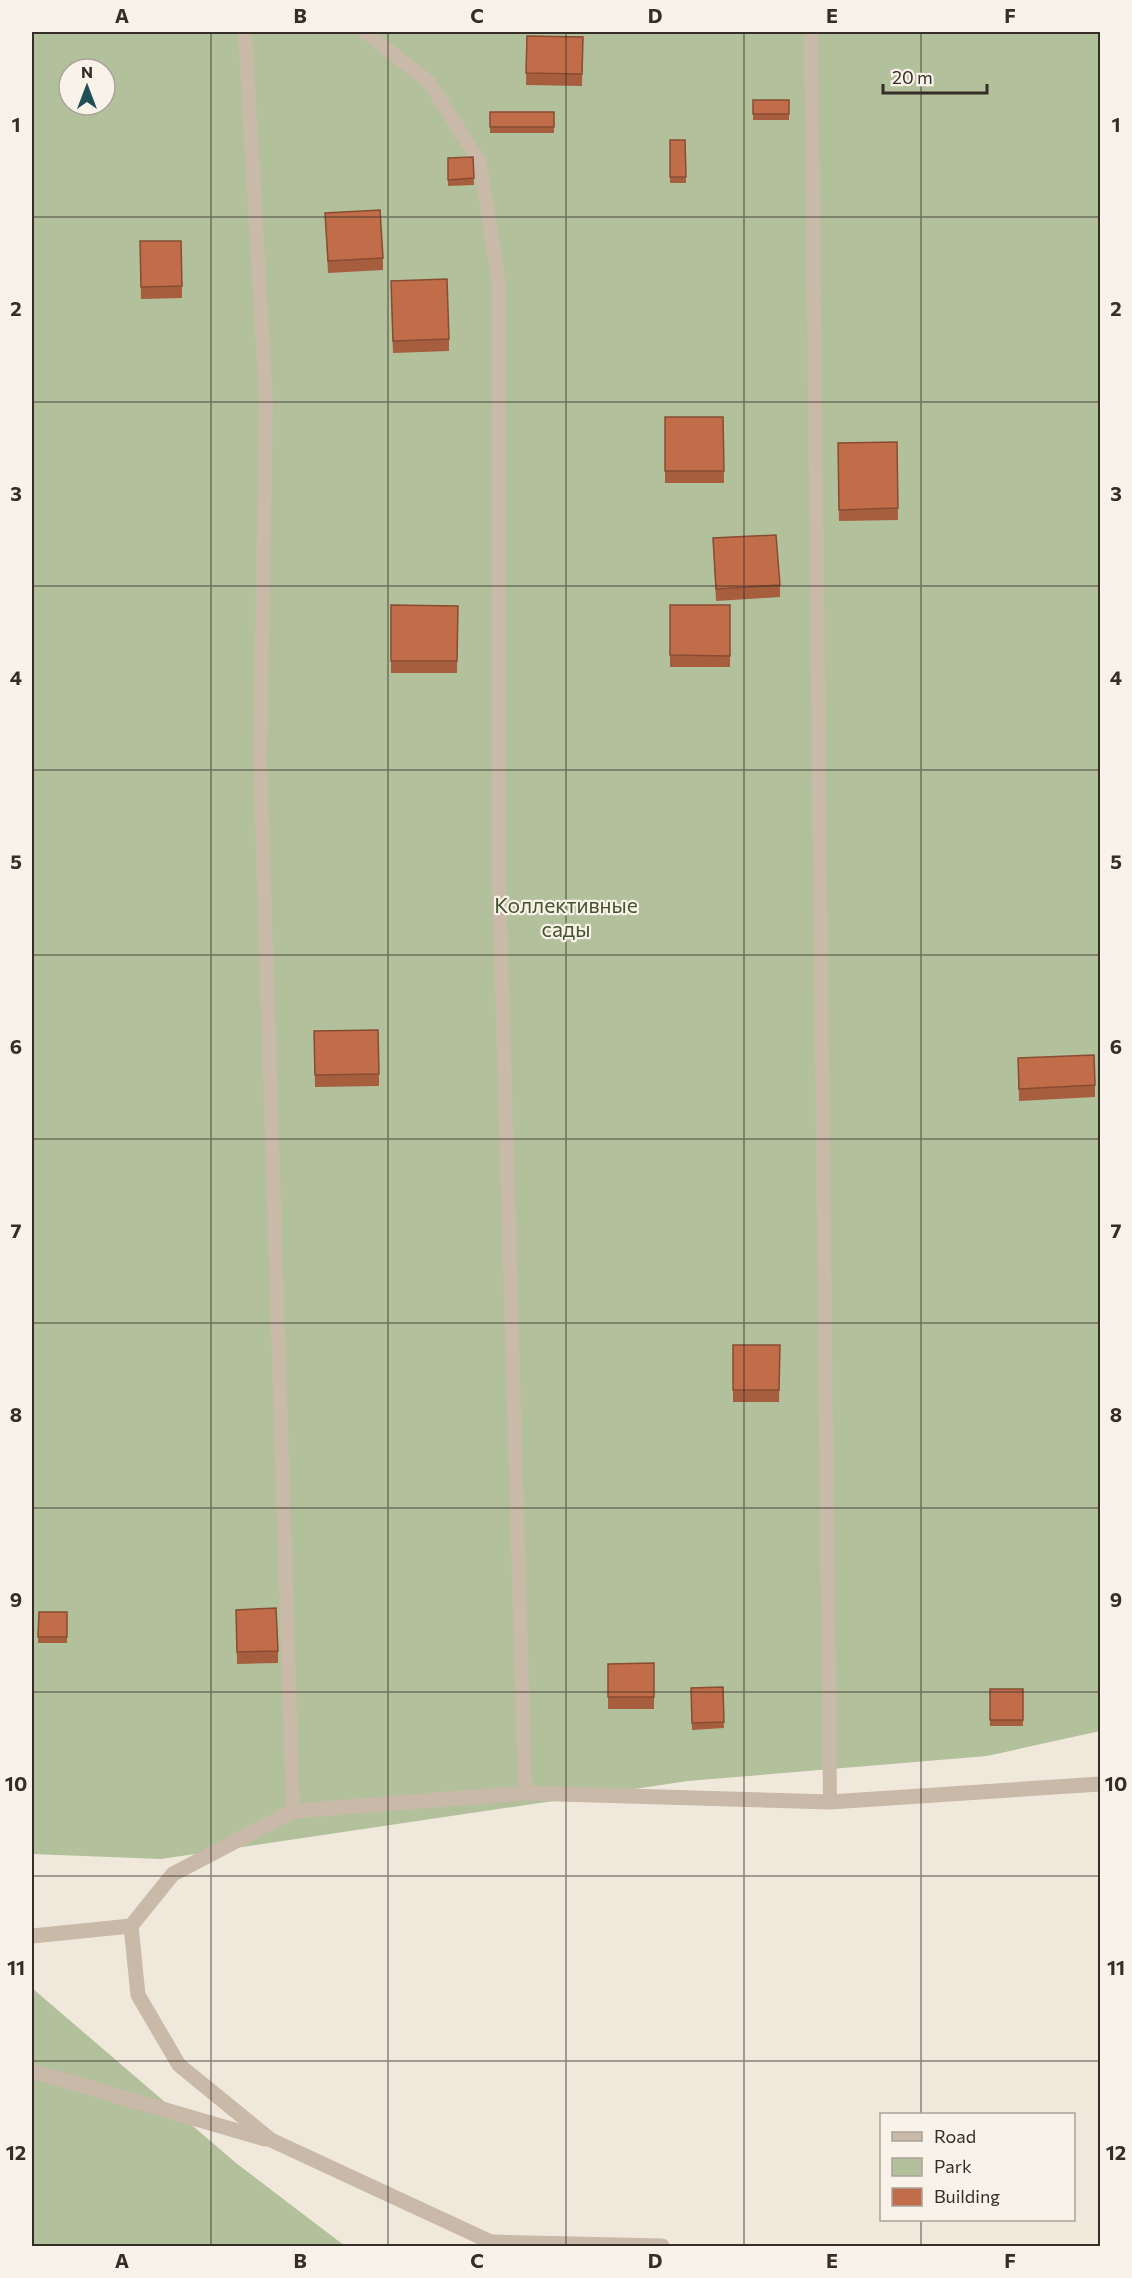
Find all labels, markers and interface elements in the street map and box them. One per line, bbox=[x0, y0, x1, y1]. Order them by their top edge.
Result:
text: A bbox=[115, 3, 129, 27]
text: B bbox=[293, 3, 307, 27]
text: C bbox=[470, 3, 484, 27]
text: D bbox=[648, 3, 662, 27]
text: E bbox=[826, 3, 838, 27]
text: F bbox=[1004, 3, 1016, 27]
north arrow bbox=[57, 57, 117, 117]
scale bar bbox=[883, 57, 986, 95]
text: N bbox=[81, 62, 93, 81]
text: 20 m bbox=[892, 66, 933, 88]
text: 1 bbox=[11, 112, 21, 136]
text: 1 bbox=[1111, 112, 1121, 136]
text: 2 bbox=[10, 296, 22, 320]
text: 2 bbox=[1110, 296, 1122, 320]
text: 3 bbox=[10, 481, 22, 505]
text: 3 bbox=[1110, 481, 1122, 505]
text: 4 bbox=[10, 665, 22, 689]
text: 4 bbox=[1110, 665, 1122, 689]
text: 5 bbox=[10, 849, 22, 873]
text: 5 bbox=[1110, 849, 1122, 873]
park label: Коллективные сады bbox=[494, 892, 638, 941]
text: 6 bbox=[10, 1034, 22, 1058]
text: 6 bbox=[1110, 1034, 1122, 1058]
text: 7 bbox=[11, 1218, 22, 1242]
text: 7 bbox=[1111, 1218, 1122, 1242]
text: 8 bbox=[10, 1402, 22, 1426]
text: 8 bbox=[1110, 1402, 1122, 1426]
text: 9 bbox=[10, 1587, 22, 1611]
text: 9 bbox=[1110, 1587, 1122, 1611]
text: 10 bbox=[5, 1771, 27, 1795]
text: 10 bbox=[1105, 1771, 1127, 1795]
text: 11 bbox=[7, 1955, 25, 1979]
text: 11 bbox=[1107, 1955, 1125, 1979]
legend bbox=[880, 2113, 1075, 2221]
text: Road bbox=[934, 2125, 976, 2147]
text: 12 bbox=[6, 2140, 26, 2164]
text: 12 bbox=[1106, 2140, 1126, 2164]
text: Park bbox=[934, 2155, 972, 2177]
text: Building bbox=[934, 2185, 1000, 2207]
text: A bbox=[115, 2248, 129, 2272]
text: B bbox=[293, 2248, 307, 2272]
text: C bbox=[470, 2248, 484, 2272]
text: D bbox=[648, 2248, 662, 2272]
text: E bbox=[826, 2248, 838, 2272]
text: F bbox=[1004, 2248, 1016, 2272]

